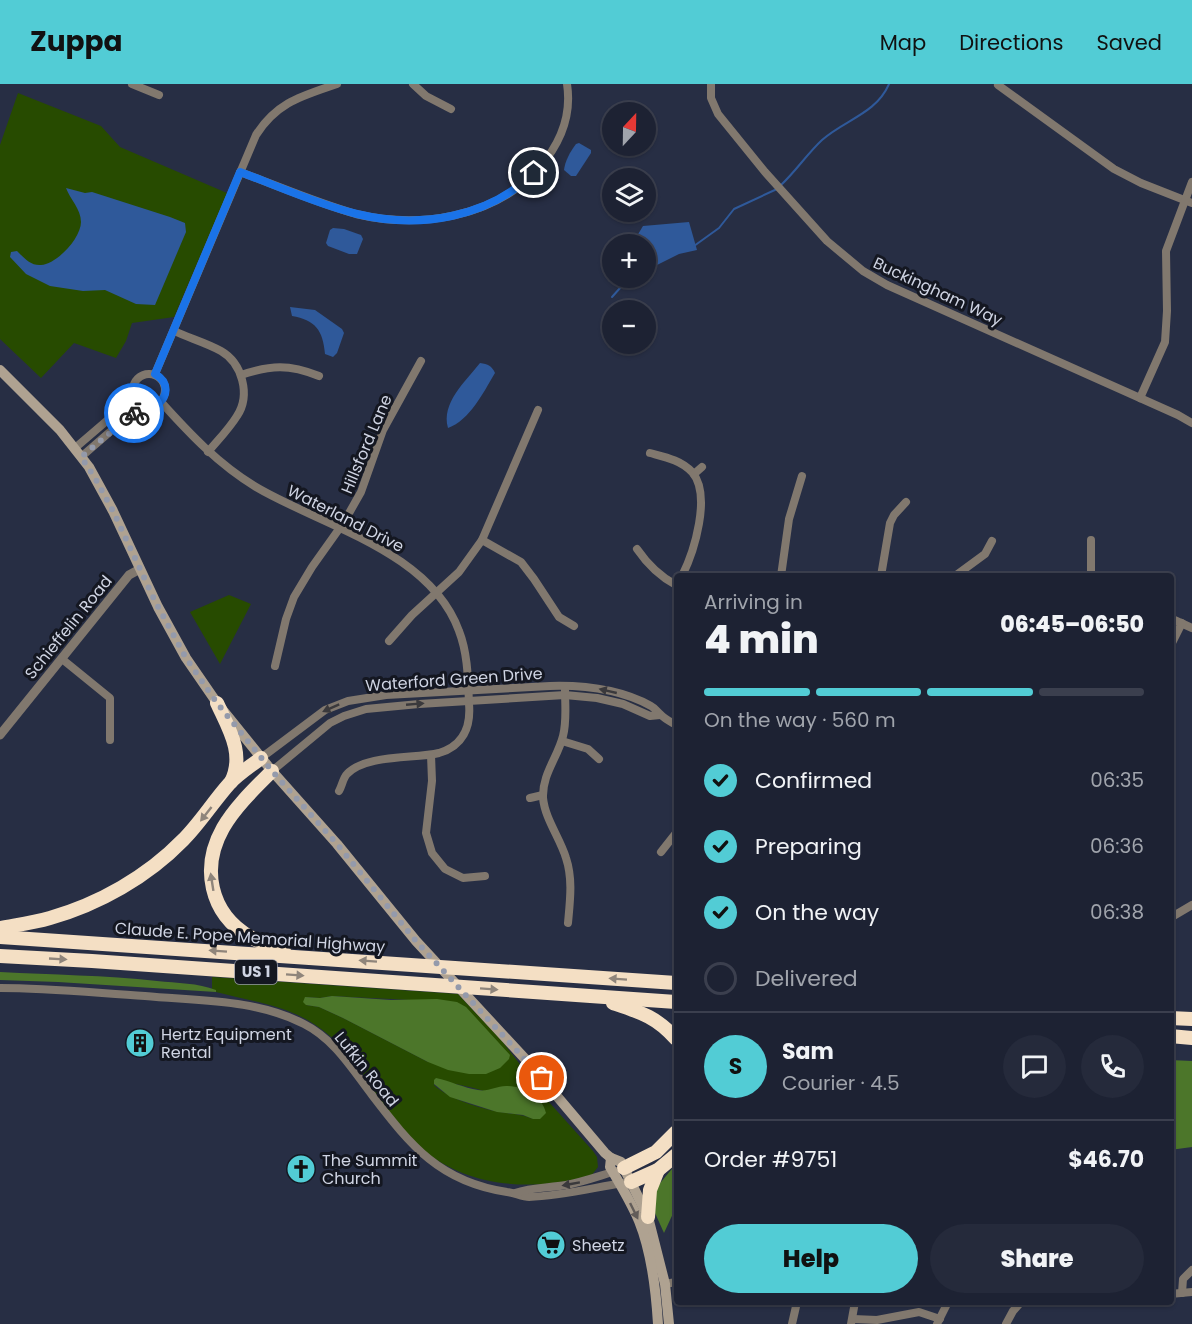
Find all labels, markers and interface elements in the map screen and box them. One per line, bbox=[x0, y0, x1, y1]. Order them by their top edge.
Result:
text: Zuppa bbox=[30, 22, 123, 61]
text: Map bbox=[880, 28, 926, 57]
text: Directions bbox=[959, 28, 1063, 57]
text: Saved bbox=[1096, 28, 1162, 57]
north arrow bbox=[602, 102, 656, 156]
map controls bbox=[602, 102, 656, 354]
pin bbox=[508, 147, 559, 198]
icon: home bbox=[517, 156, 550, 189]
button: layers bbox=[602, 168, 656, 222]
button: + bbox=[602, 234, 656, 288]
street label: Buckingham Way bbox=[869, 251, 1006, 332]
button: − bbox=[602, 300, 656, 354]
courier bbox=[104, 383, 164, 443]
street label: Hillsford Lane bbox=[335, 391, 398, 497]
icon: bike bbox=[118, 397, 151, 430]
street label: Waterland Drive bbox=[283, 479, 408, 558]
street label: Schieffelin Road bbox=[19, 570, 117, 684]
text: Arriving in bbox=[704, 588, 803, 616]
text: 06:45–06:50 bbox=[1000, 609, 1144, 640]
text: 4 min bbox=[704, 612, 819, 667]
street label: Waterford Green Drive bbox=[365, 662, 543, 697]
one-way arrow bbox=[598, 686, 617, 695]
one-way arrow bbox=[406, 699, 425, 709]
one-way arrow bbox=[322, 703, 340, 713]
text: On the way · 560 m bbox=[704, 706, 896, 734]
icon: check bbox=[704, 764, 737, 797]
text: Confirmed bbox=[755, 765, 872, 796]
text: 06:35 bbox=[1090, 766, 1144, 794]
one-way arrow bbox=[200, 806, 213, 822]
icon: check bbox=[704, 830, 737, 863]
text: Preparing bbox=[755, 831, 862, 862]
text: 06:36 bbox=[1090, 832, 1144, 860]
one-way arrow bbox=[208, 872, 217, 891]
icon: check bbox=[704, 896, 737, 929]
text: On the way bbox=[755, 897, 879, 928]
text: 06:38 bbox=[1090, 898, 1144, 926]
street label: Claude E. Pope Memorial Highway bbox=[114, 917, 386, 958]
one-way arrow bbox=[209, 946, 228, 956]
one-way arrow bbox=[49, 955, 68, 964]
one-way arrow bbox=[359, 957, 378, 966]
road number: US 1 bbox=[235, 960, 277, 984]
text: Delivered bbox=[755, 963, 858, 994]
one-way arrow bbox=[285, 971, 304, 980]
one-way arrow bbox=[609, 974, 628, 984]
one-way arrow bbox=[480, 984, 499, 994]
place label: Hertz Equipment Rental bbox=[161, 1023, 292, 1064]
building icon: Hertz Equipment Rental bbox=[124, 1027, 156, 1059]
street label: Lufkin Road bbox=[329, 1027, 404, 1112]
button: chat bbox=[1003, 1035, 1066, 1098]
button: phone bbox=[1081, 1035, 1144, 1098]
text: Sam bbox=[782, 1036, 834, 1067]
text: S bbox=[729, 1051, 742, 1082]
pin bbox=[516, 1052, 567, 1103]
icon: bag bbox=[525, 1061, 558, 1094]
text: Courier · 4.5 bbox=[782, 1069, 900, 1097]
text: Order #9751 bbox=[704, 1144, 837, 1175]
text: $46.70 bbox=[1068, 1144, 1144, 1175]
place label: The Summit Church bbox=[322, 1149, 418, 1190]
church icon: The Summit Church bbox=[285, 1153, 317, 1185]
one-way arrow bbox=[561, 1180, 580, 1189]
one-way arrow bbox=[629, 1202, 638, 1219]
button: Help bbox=[704, 1224, 918, 1293]
button: Share bbox=[930, 1224, 1144, 1293]
supermarket icon: Sheetz bbox=[535, 1229, 567, 1261]
place label: Sheetz bbox=[572, 1234, 625, 1257]

